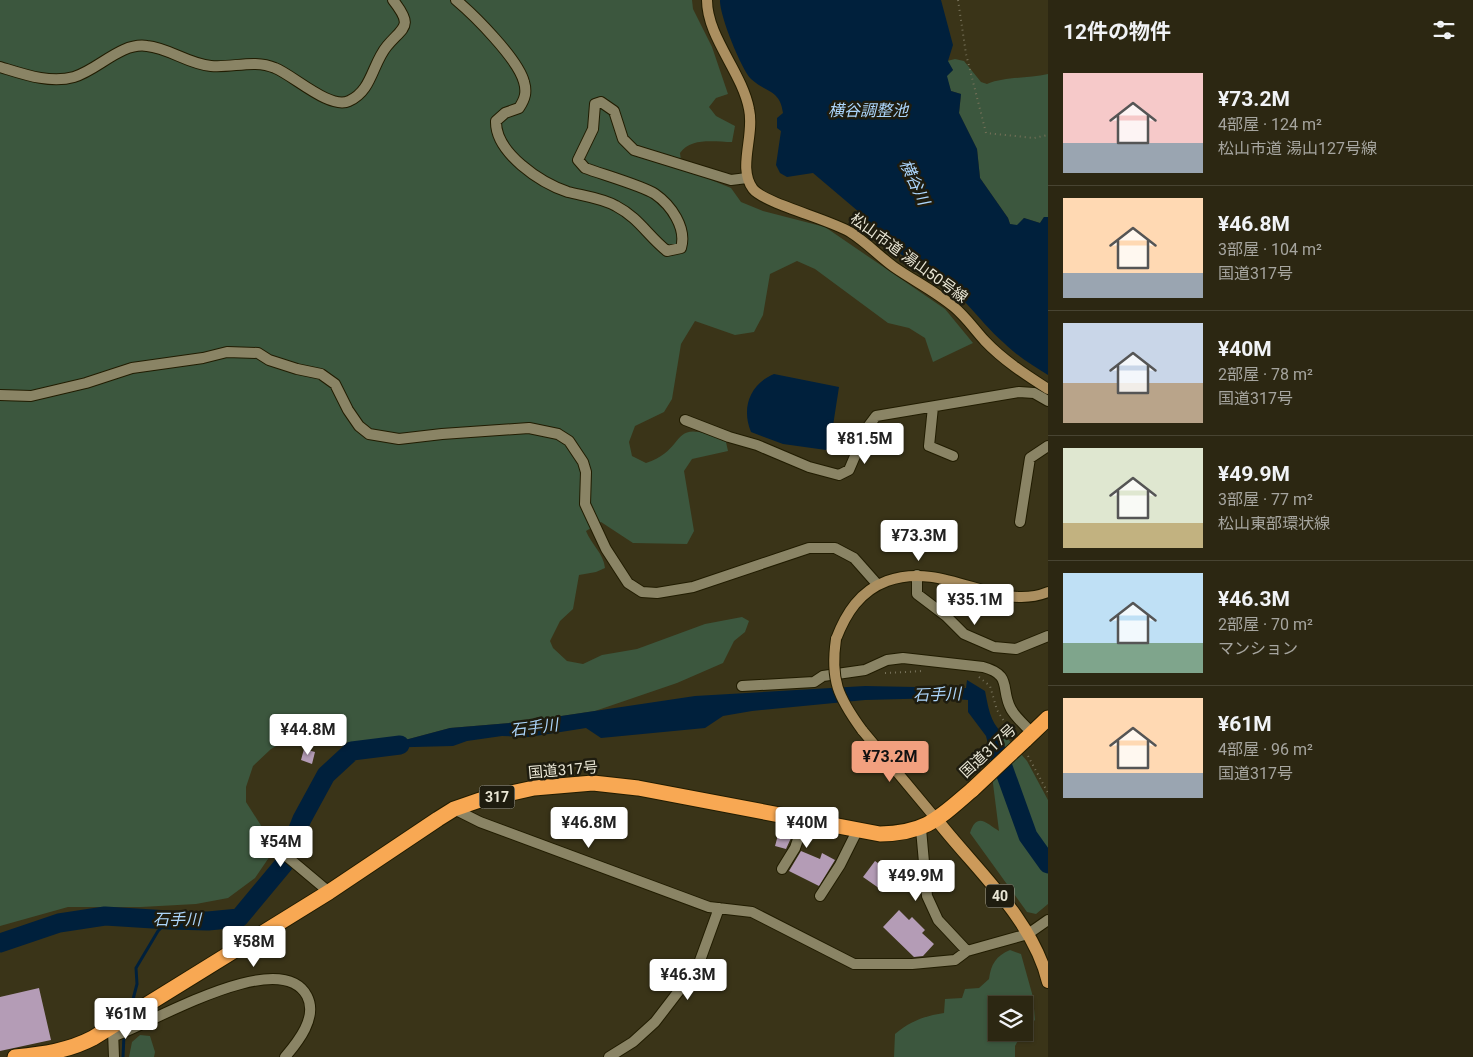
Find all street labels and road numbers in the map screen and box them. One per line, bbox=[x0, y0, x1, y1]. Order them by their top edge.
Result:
street label: 松山市道 湯山50号線 bbox=[847, 209, 971, 307]
street label: 国道317号 bbox=[956, 720, 1020, 782]
street label: 国道317号 bbox=[527, 758, 599, 782]
road number: 317 bbox=[480, 786, 514, 809]
road number: 40 bbox=[986, 884, 1014, 908]

